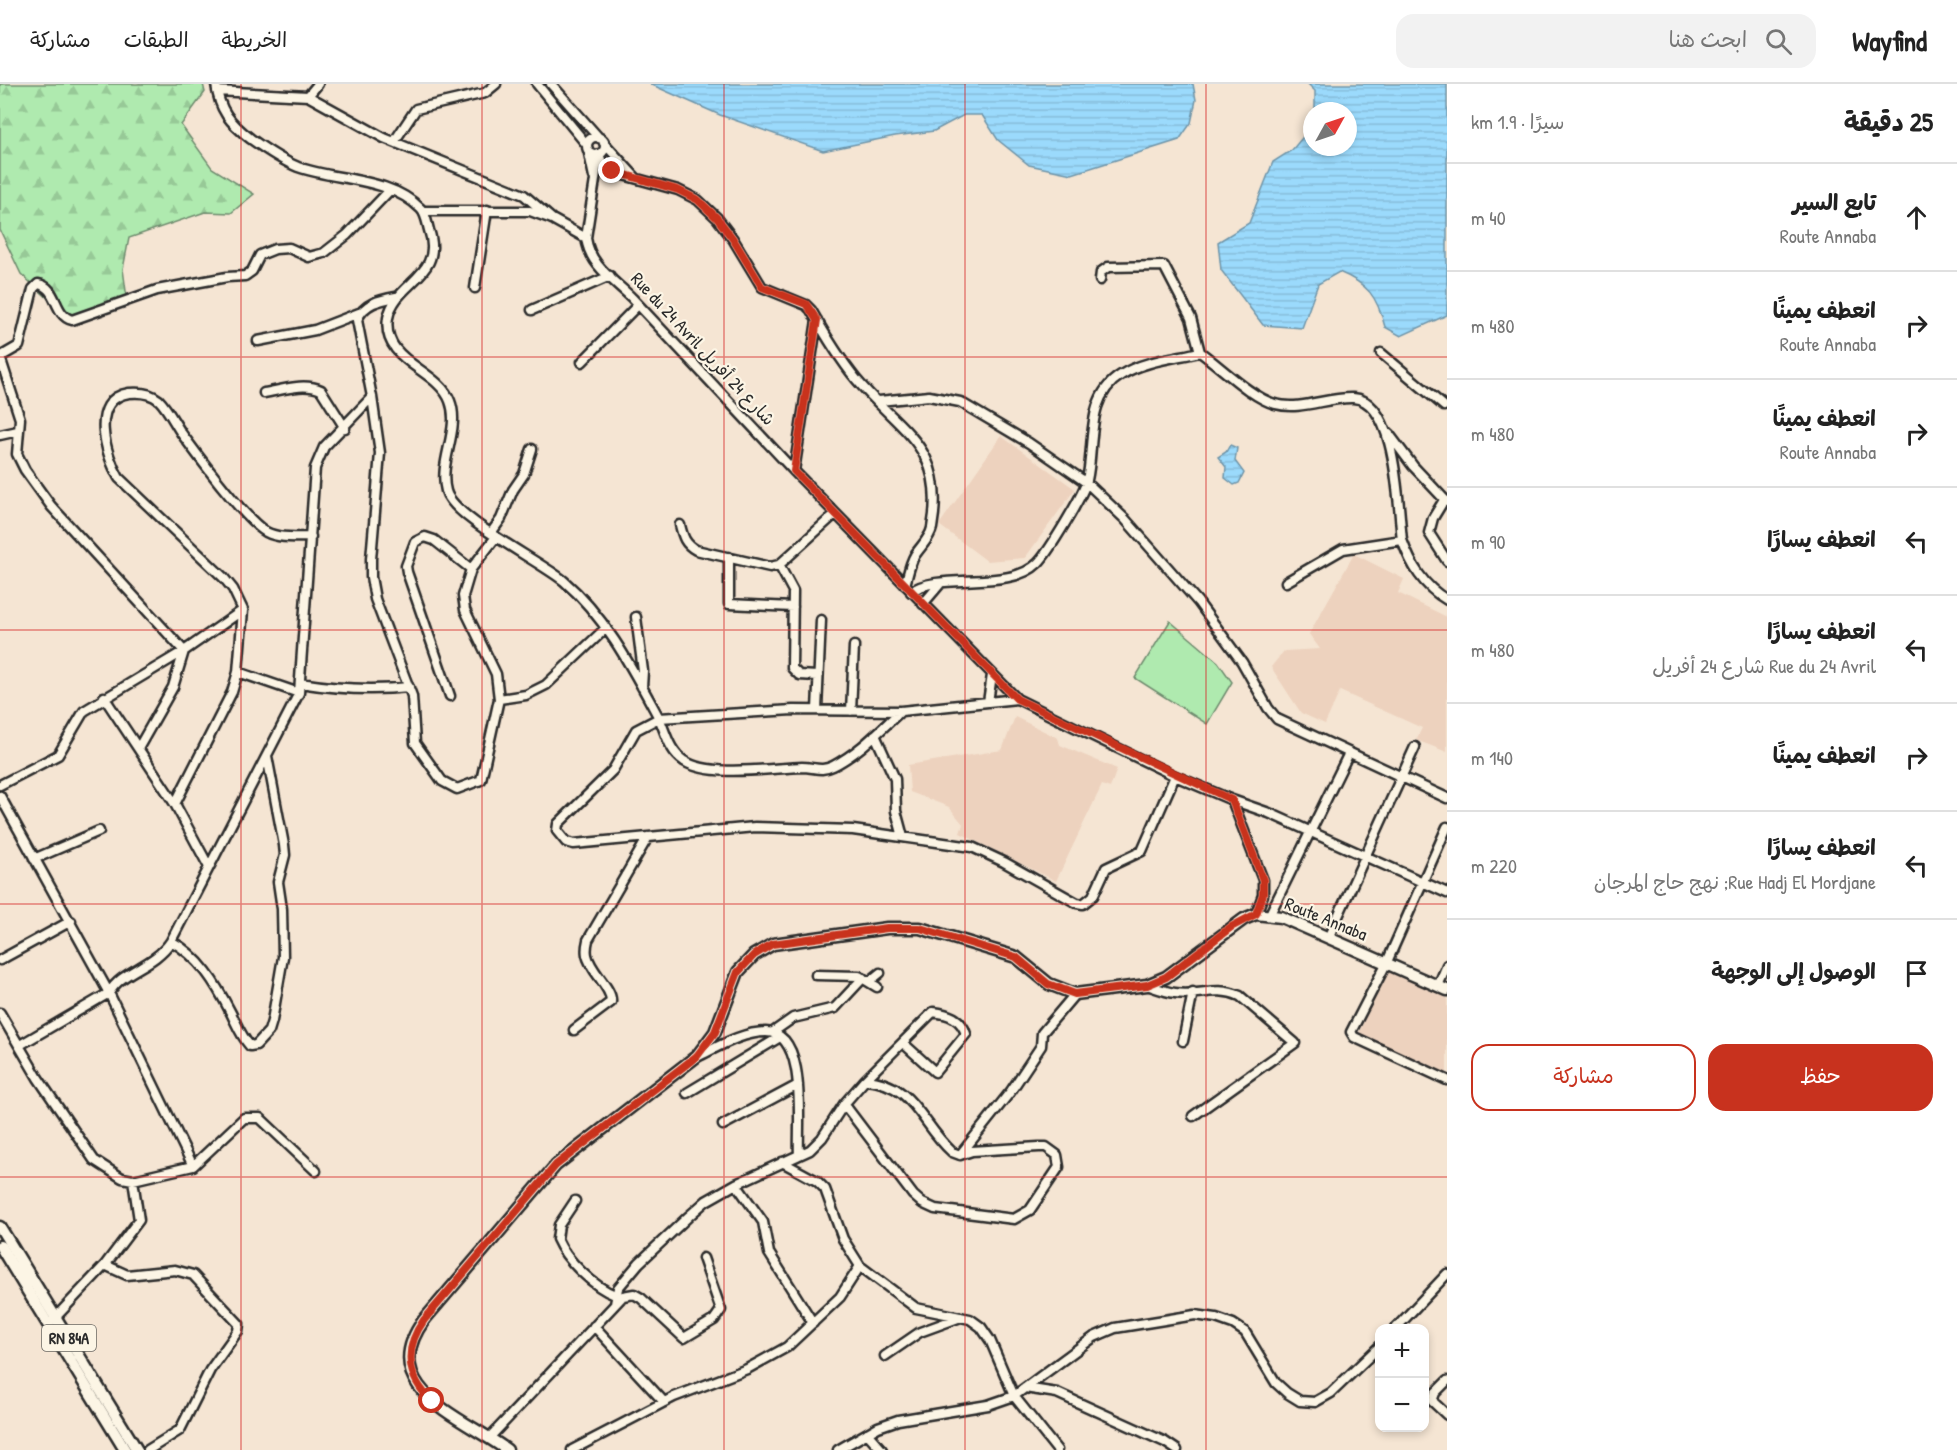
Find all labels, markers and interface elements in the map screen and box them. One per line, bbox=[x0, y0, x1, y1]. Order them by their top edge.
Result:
search box bbox=[1396, 14, 1816, 68]
text: Wayfind bbox=[1852, 22, 1927, 60]
text: ابحث هنا bbox=[1669, 24, 1747, 54]
text: مشاركة bbox=[30, 25, 91, 54]
text: الطبقات bbox=[124, 25, 189, 54]
text: الخريطة bbox=[222, 25, 287, 54]
icon: search bbox=[1762, 25, 1795, 58]
north arrow bbox=[1303, 102, 1357, 156]
text: 25 دقيقة bbox=[1844, 104, 1933, 139]
text: سيرًا · 1.9 km bbox=[1471, 108, 1564, 135]
route end bbox=[598, 157, 624, 183]
text: تابع السير bbox=[1793, 187, 1876, 217]
icon: ahead bbox=[1900, 201, 1933, 234]
text: 40 m bbox=[1471, 204, 1506, 231]
text: Route Annaba bbox=[1780, 222, 1876, 249]
street label: Rue du 24 Avril شارع 24 أفريل bbox=[626, 266, 781, 431]
text: انعطف يمينًا bbox=[1773, 295, 1876, 325]
icon: right bbox=[1900, 309, 1933, 342]
text: 480 m bbox=[1471, 312, 1514, 339]
text: Route Annaba bbox=[1780, 330, 1876, 357]
text: انعطف يمينًا bbox=[1773, 403, 1876, 433]
icon: right bbox=[1900, 417, 1933, 450]
text: 480 m bbox=[1471, 420, 1514, 447]
text: Route Annaba bbox=[1780, 438, 1876, 465]
text: انعطف يسارًا bbox=[1767, 524, 1876, 554]
icon: left bbox=[1900, 525, 1933, 558]
text: 90 m bbox=[1471, 528, 1506, 555]
text: انعطف يسارًا bbox=[1767, 616, 1876, 646]
icon: left bbox=[1900, 633, 1933, 666]
text: 480 m bbox=[1471, 636, 1514, 663]
text: Rue du 24 Avril شارع 24 أفريل bbox=[1652, 652, 1876, 679]
text: انعطف يمينًا bbox=[1773, 740, 1876, 770]
icon: right bbox=[1900, 741, 1933, 774]
text: 140 m bbox=[1471, 744, 1513, 771]
text: انعطف يسارًا bbox=[1767, 832, 1876, 862]
icon: left bbox=[1900, 849, 1933, 882]
text: 220 m bbox=[1471, 852, 1517, 879]
text: Rue Hadj El Mordjane; نهج حاج المرجان bbox=[1594, 868, 1876, 895]
street label: Route Annaba bbox=[1281, 891, 1371, 946]
text: الوصول إلى الوجهة bbox=[1711, 956, 1876, 986]
icon: arrive bbox=[1900, 957, 1933, 990]
button: مشاركة bbox=[1471, 1044, 1696, 1111]
button: حفظ bbox=[1708, 1044, 1933, 1111]
map controls bbox=[1375, 1324, 1429, 1432]
button: + bbox=[1375, 1324, 1429, 1378]
road number: RN 84A bbox=[42, 1325, 96, 1351]
button: − bbox=[1375, 1378, 1429, 1432]
route start bbox=[418, 1387, 444, 1413]

